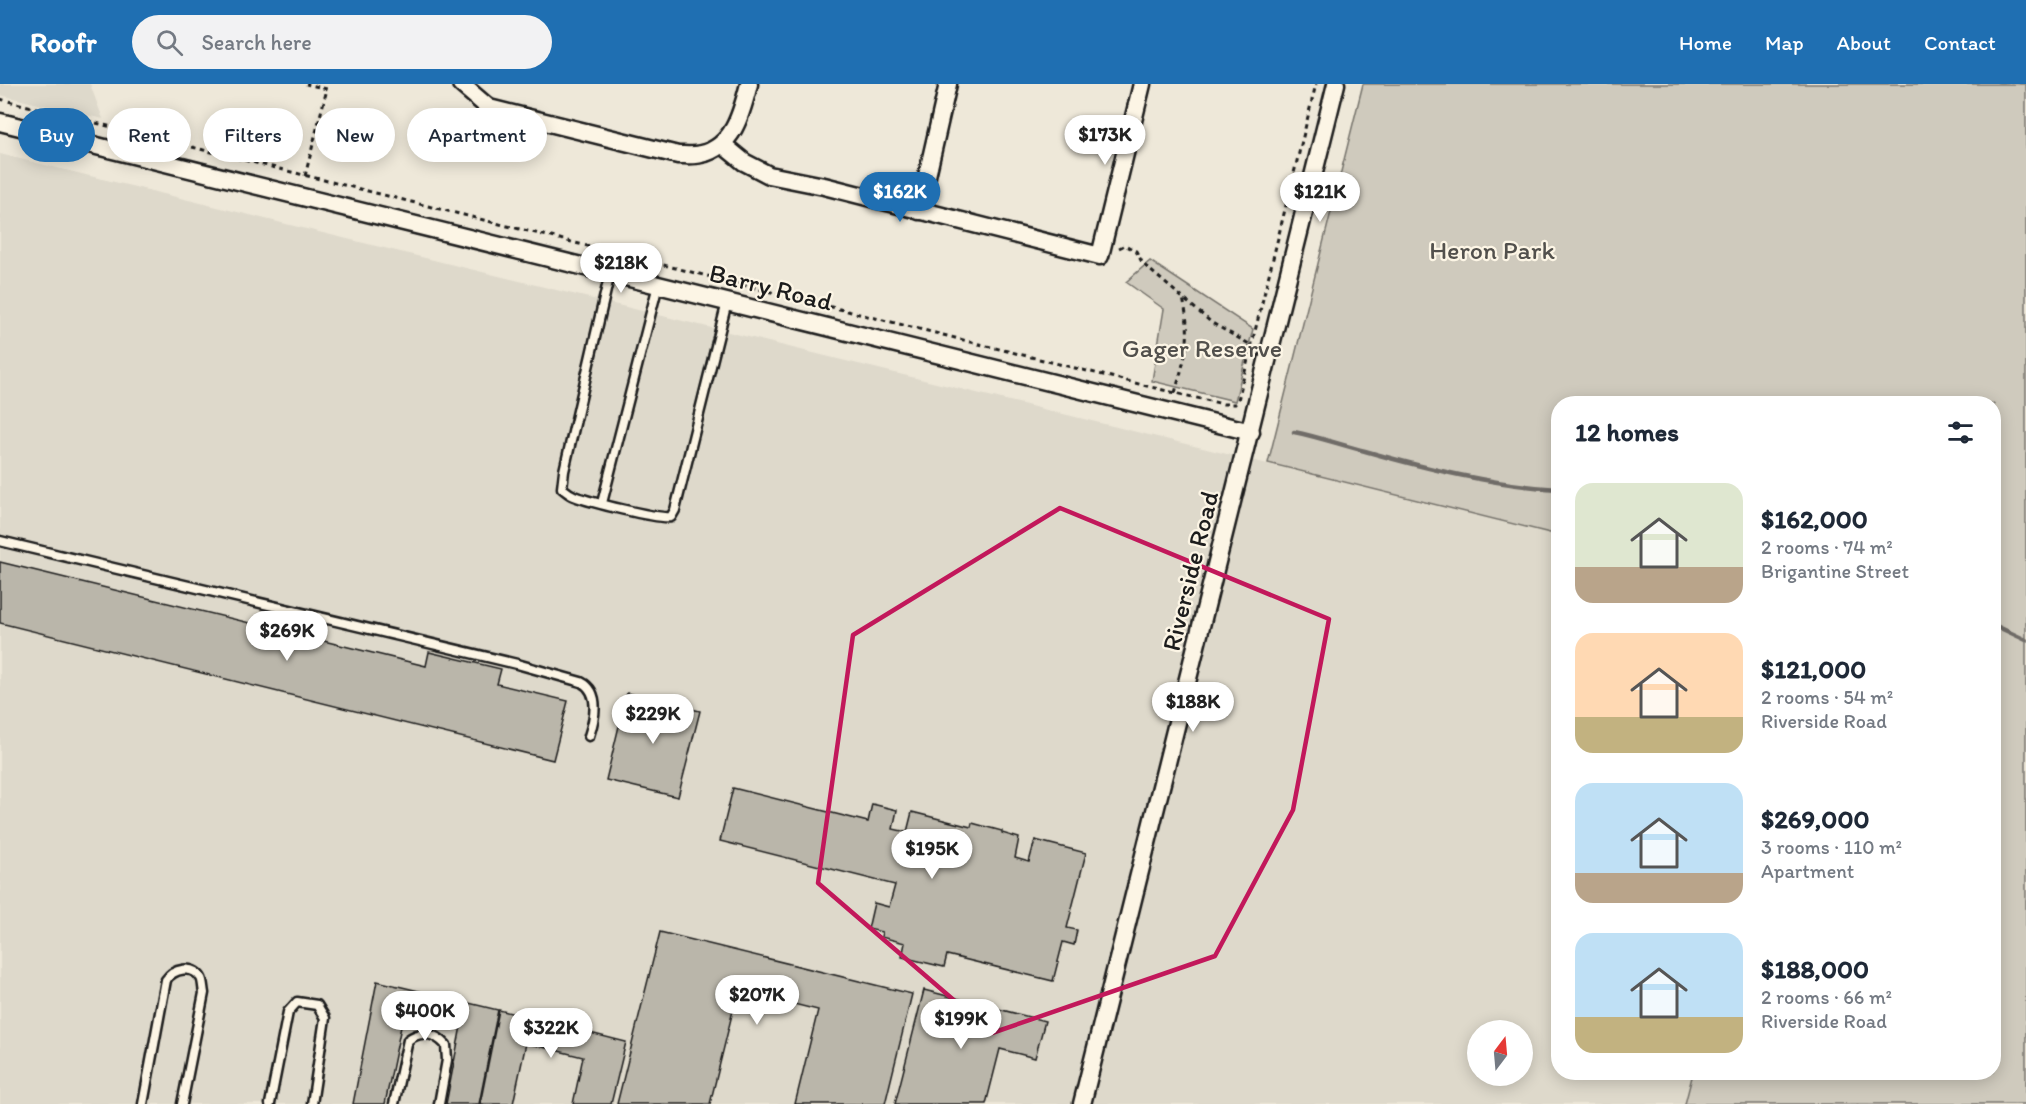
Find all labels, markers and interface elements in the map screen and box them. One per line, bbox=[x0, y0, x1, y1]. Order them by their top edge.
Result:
search box bbox=[132, 15, 552, 69]
text: Roofr bbox=[30, 25, 96, 59]
icon: search bbox=[153, 26, 186, 59]
text: Search here bbox=[201, 29, 312, 56]
text: Home bbox=[1679, 30, 1732, 55]
text: Map bbox=[1765, 30, 1804, 55]
text: About bbox=[1837, 30, 1891, 55]
text: Contact bbox=[1924, 30, 1996, 55]
chip: Buy bbox=[18, 108, 95, 162]
chip: Rent bbox=[107, 108, 191, 162]
chip: Filters bbox=[203, 108, 303, 162]
chip: New bbox=[315, 108, 395, 162]
chip: Apartment bbox=[407, 108, 547, 162]
pin: $173K bbox=[1063, 115, 1147, 166]
text: $173K bbox=[1078, 122, 1132, 146]
pin: $162K bbox=[858, 172, 942, 223]
pin: $121K bbox=[1278, 172, 1362, 223]
text: $162K bbox=[873, 179, 927, 203]
text: $121K bbox=[1294, 179, 1346, 203]
park label: Heron Park bbox=[1429, 234, 1555, 266]
pin: $218K bbox=[579, 243, 663, 294]
text: $218K bbox=[594, 250, 648, 274]
street label: Barry Road bbox=[706, 256, 837, 318]
park label: Gager Reserve bbox=[1122, 332, 1282, 364]
text: 12 homes bbox=[1575, 416, 1679, 448]
icon: filters bbox=[1944, 416, 1977, 449]
street label: Riverside Road bbox=[1155, 488, 1225, 654]
text: $162,000 bbox=[1761, 503, 1868, 535]
icon: home bbox=[1623, 507, 1695, 579]
text: 2 rooms · 74 m² bbox=[1761, 535, 1893, 559]
text: Brigantine Street bbox=[1761, 559, 1909, 583]
pin: $269K bbox=[245, 611, 329, 662]
text: $269K bbox=[260, 618, 314, 642]
text: $121,000 bbox=[1761, 653, 1866, 685]
icon: home bbox=[1623, 657, 1695, 729]
pin: $188K bbox=[1151, 682, 1235, 733]
text: 2 rooms · 54 m² bbox=[1761, 685, 1893, 709]
text: $188K bbox=[1166, 689, 1220, 713]
pin: $229K bbox=[611, 694, 695, 745]
text: $229K bbox=[626, 701, 680, 725]
text: Riverside Road bbox=[1761, 709, 1887, 733]
text: $269,000 bbox=[1761, 803, 1869, 835]
icon: home bbox=[1623, 807, 1695, 879]
pin: $195K bbox=[890, 829, 974, 880]
text: 3 rooms · 110 m² bbox=[1761, 835, 1902, 859]
text: $195K bbox=[905, 836, 959, 860]
text: Apartment bbox=[1761, 859, 1854, 883]
text: $188,000 bbox=[1761, 953, 1869, 985]
icon: home bbox=[1623, 957, 1695, 1029]
pin: $207K bbox=[715, 975, 799, 1026]
text: $207K bbox=[729, 982, 785, 1006]
text: 2 rooms · 66 m² bbox=[1761, 985, 1892, 1009]
pin: $400K bbox=[383, 991, 467, 1042]
text: $400K bbox=[395, 998, 455, 1022]
pin: $199K bbox=[919, 999, 1003, 1050]
text: $199K bbox=[934, 1006, 988, 1030]
pin: $322K bbox=[509, 1008, 593, 1059]
text: Riverside Road bbox=[1761, 1009, 1887, 1033]
text: $322K bbox=[524, 1015, 578, 1039]
north arrow bbox=[1467, 1020, 1533, 1086]
map controls bbox=[1467, 1020, 1533, 1086]

